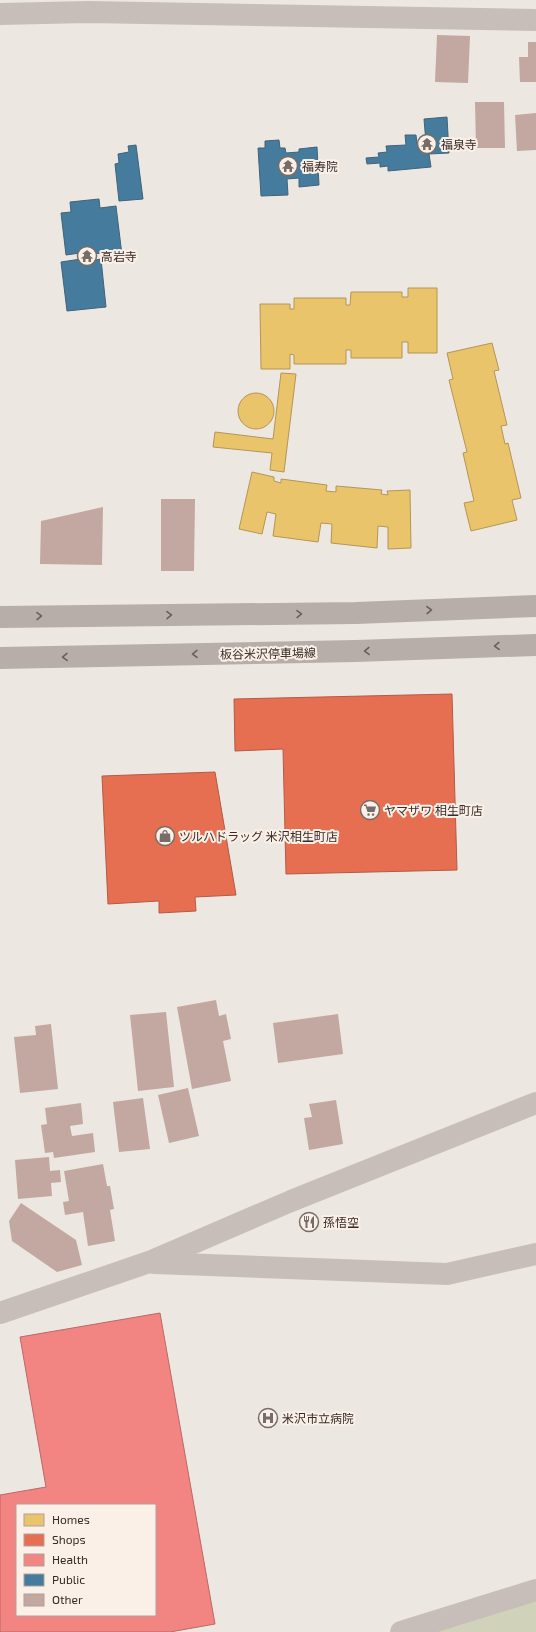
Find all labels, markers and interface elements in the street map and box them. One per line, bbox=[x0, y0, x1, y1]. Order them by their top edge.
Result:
temple icon: 福泉寺 bbox=[416, 133, 438, 155]
place label: 福泉寺 bbox=[441, 137, 477, 151]
temple icon: 福寿院 bbox=[277, 155, 299, 177]
place label: 福寿院 bbox=[302, 159, 338, 173]
temple icon: 高岩寺 bbox=[76, 245, 98, 267]
place label: 高岩寺 bbox=[101, 249, 137, 263]
one-way arrow bbox=[426, 606, 432, 615]
one-way arrow bbox=[296, 610, 302, 618]
one-way arrow bbox=[166, 611, 172, 619]
one-way arrow bbox=[36, 612, 42, 620]
one-way arrow bbox=[494, 642, 500, 650]
street label: 板谷米沢停車場線 bbox=[220, 645, 316, 661]
one-way arrow bbox=[364, 646, 370, 655]
one-way arrow bbox=[192, 650, 198, 658]
one-way arrow bbox=[62, 652, 68, 661]
supermarket icon: ヤマザワ 相生町店 bbox=[359, 799, 381, 821]
place label: ヤマザワ 相生町店 bbox=[384, 803, 483, 817]
shop icon: ツルハドラッグ 米沢相生町店 bbox=[154, 825, 176, 847]
place label: ツルハドラッグ 米沢相生町店 bbox=[179, 829, 338, 843]
restaurant icon: 孫悟空 bbox=[298, 1211, 320, 1233]
place label: 孫悟空 bbox=[323, 1215, 359, 1229]
hospital icon: 米沢市立病院 bbox=[257, 1407, 279, 1429]
place label: 米沢市立病院 bbox=[282, 1411, 354, 1425]
legend bbox=[16, 1504, 156, 1616]
text: Homes bbox=[52, 1512, 90, 1526]
text: Shops bbox=[52, 1532, 86, 1546]
text: Health bbox=[52, 1552, 88, 1566]
text: Public bbox=[52, 1572, 85, 1586]
text: Other bbox=[52, 1592, 83, 1606]

